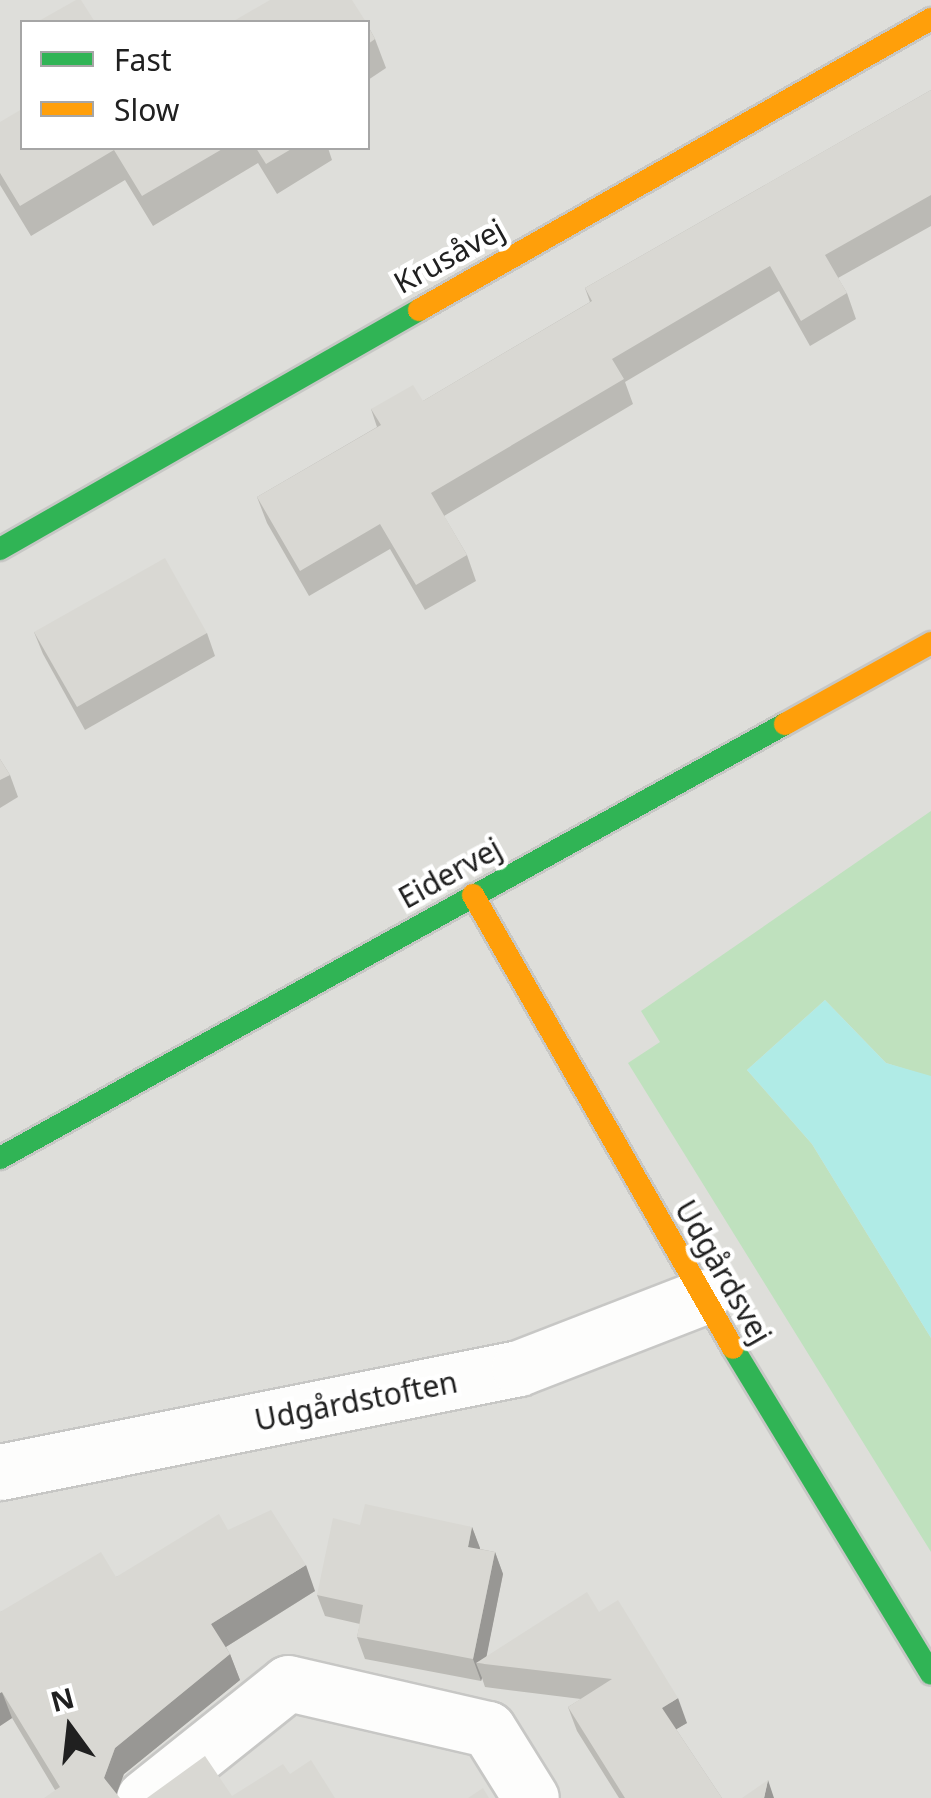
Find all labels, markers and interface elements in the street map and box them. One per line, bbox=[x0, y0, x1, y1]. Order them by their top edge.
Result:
legend bbox=[20, 20, 370, 150]
text: Fast bbox=[114, 39, 172, 80]
text: Slow bbox=[114, 89, 179, 130]
street label: Krusåvej bbox=[388, 211, 510, 301]
street label: Eidervej bbox=[392, 830, 508, 916]
street label: Udgårdsvej bbox=[667, 1194, 779, 1350]
street label: Udgårdstoften bbox=[252, 1364, 460, 1438]
north arrow bbox=[20, 1678, 120, 1778]
text: N bbox=[46, 1678, 78, 1720]

